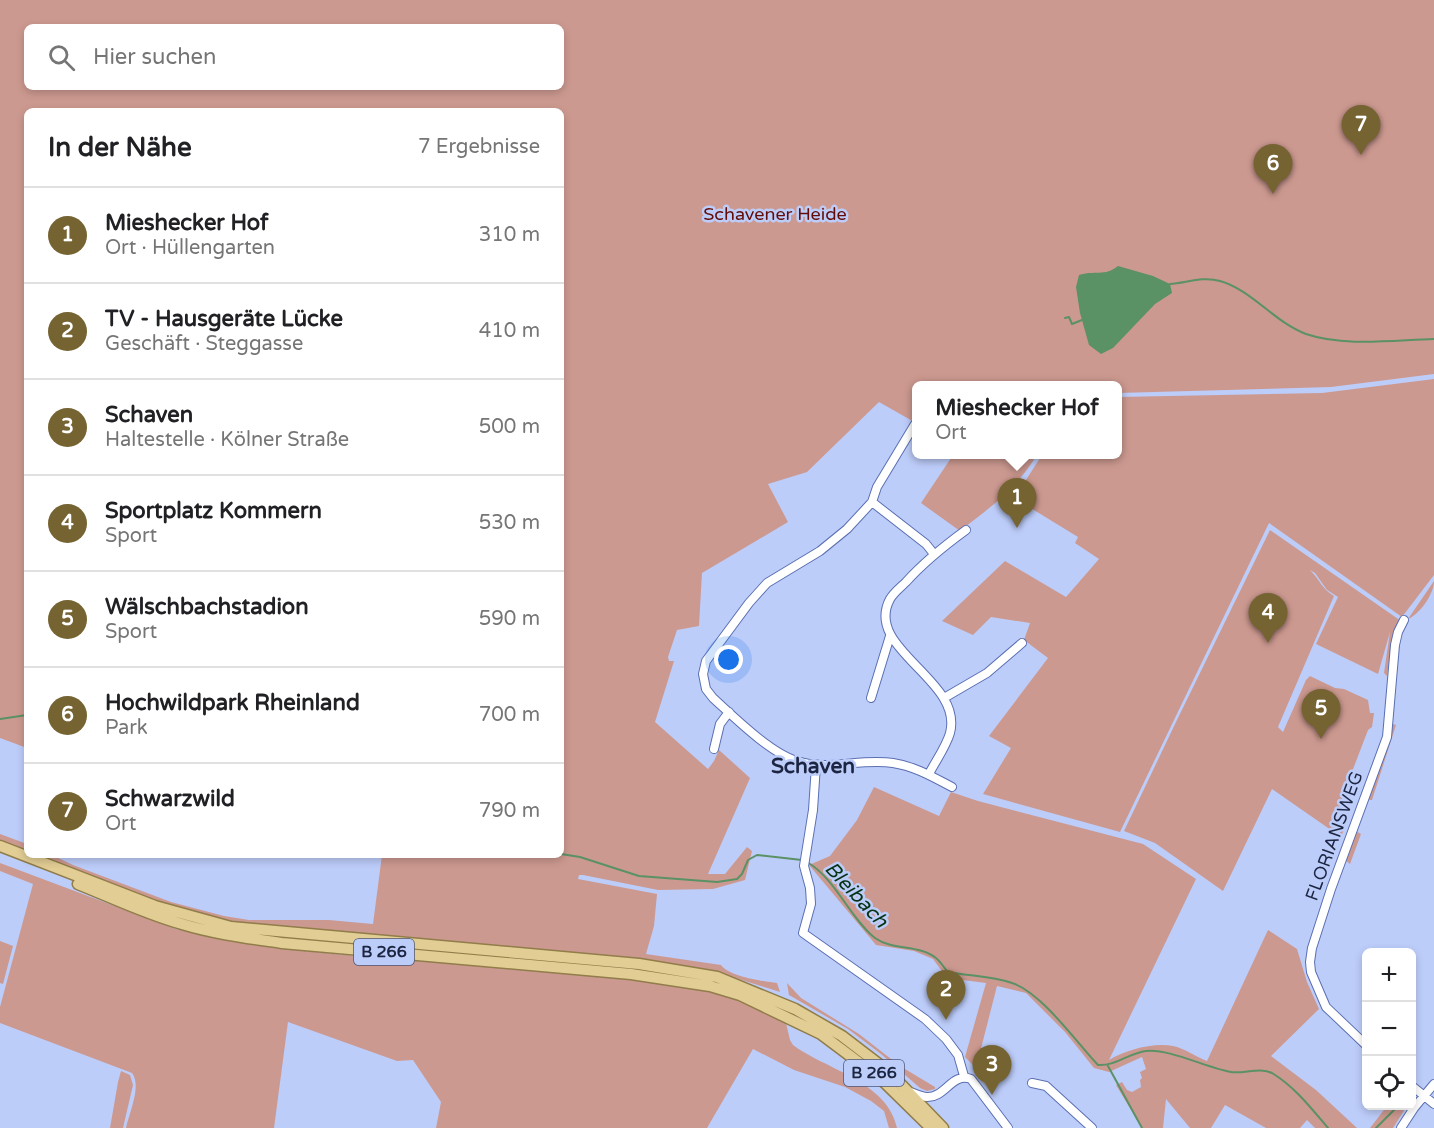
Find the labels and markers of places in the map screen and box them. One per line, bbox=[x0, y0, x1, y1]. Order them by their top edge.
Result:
pin: 7 bbox=[1342, 106, 1380, 155]
pin: 6 bbox=[1254, 144, 1292, 194]
pin: 1 bbox=[998, 478, 1036, 528]
pin: 4 bbox=[1248, 594, 1288, 643]
pin: 5 bbox=[1302, 690, 1340, 739]
pin: 2 bbox=[926, 970, 966, 1020]
pin: 3 bbox=[972, 1046, 1012, 1095]

